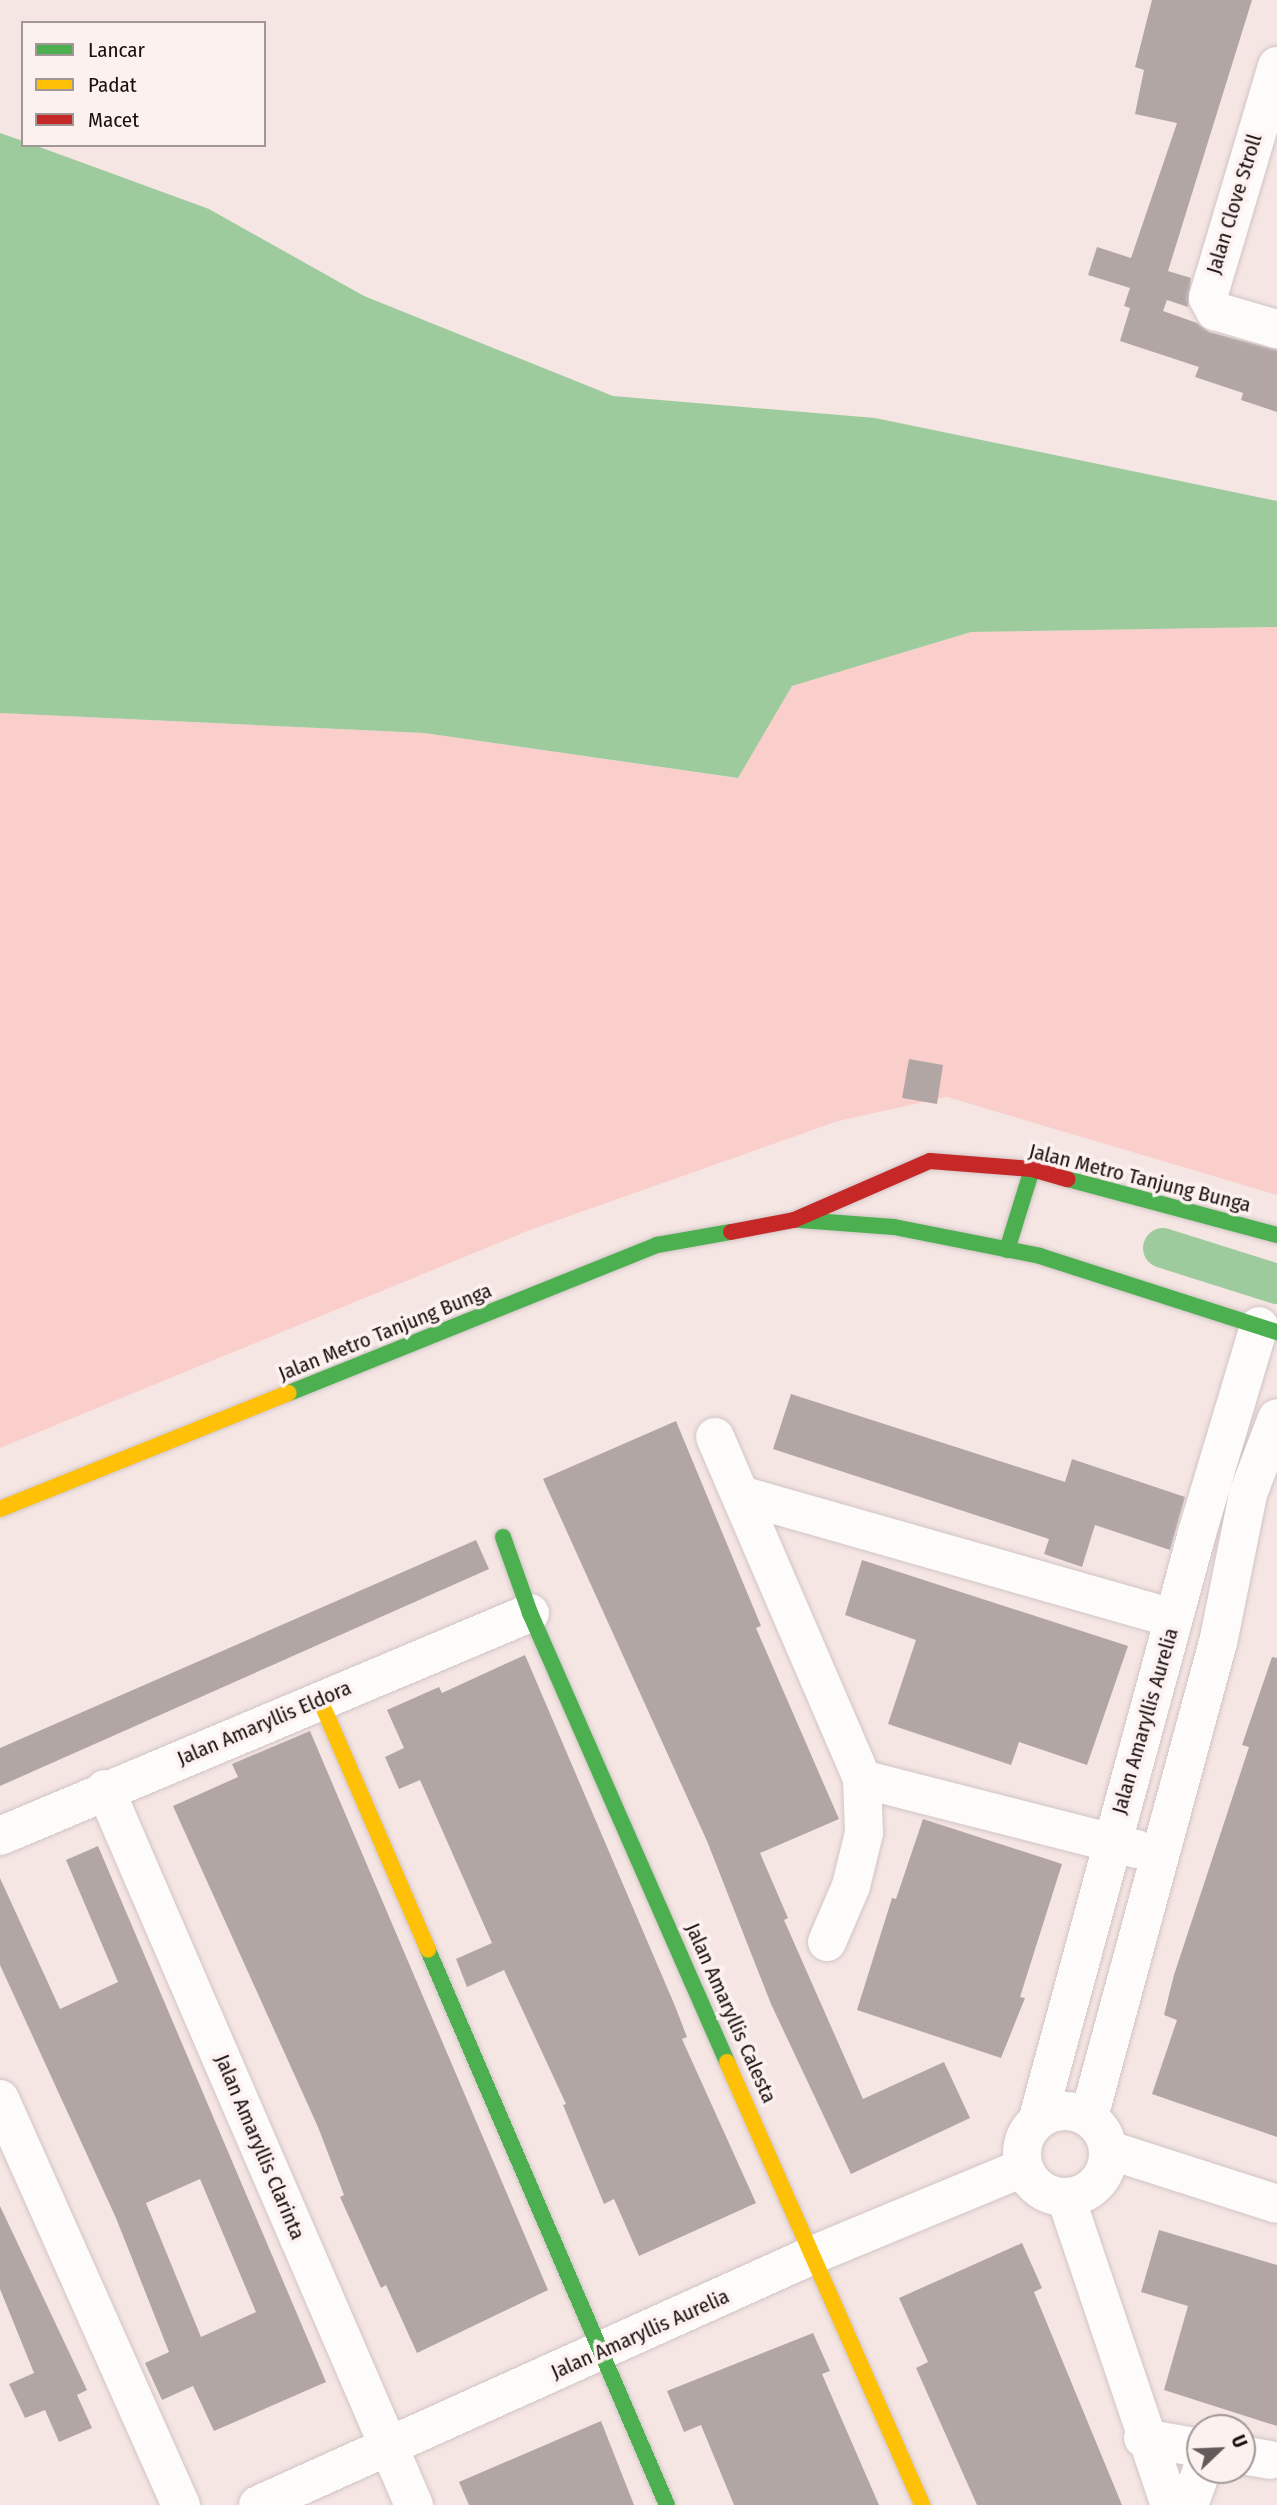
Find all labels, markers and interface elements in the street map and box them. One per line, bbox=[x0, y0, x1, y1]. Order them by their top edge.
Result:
legend bbox=[21, 21, 266, 147]
text: Lancar bbox=[88, 37, 145, 63]
text: Padat bbox=[88, 72, 137, 98]
text: Macet bbox=[88, 107, 139, 133]
street label: Jalan Clove Stroll bbox=[1201, 131, 1267, 277]
street label: Jalan Metro Tanjung Bunga bbox=[1026, 1138, 1254, 1218]
street label: Jalan Metro Tanjung Bunga bbox=[275, 1278, 495, 1386]
street label: Jalan Amaryllis Aurelia bbox=[1106, 1625, 1184, 1817]
street label: Jalan Amaryllis Eldora bbox=[173, 1675, 355, 1771]
street label: Jalan Amaryllis Calesta bbox=[680, 1919, 782, 2107]
street label: Jalan Amaryllis Clarinta bbox=[210, 2051, 310, 2243]
street label: Jalan Amaryllis Aurelia bbox=[547, 2283, 733, 2385]
north arrow bbox=[1186, 2414, 1256, 2484]
text: U bbox=[1226, 2432, 1252, 2451]

